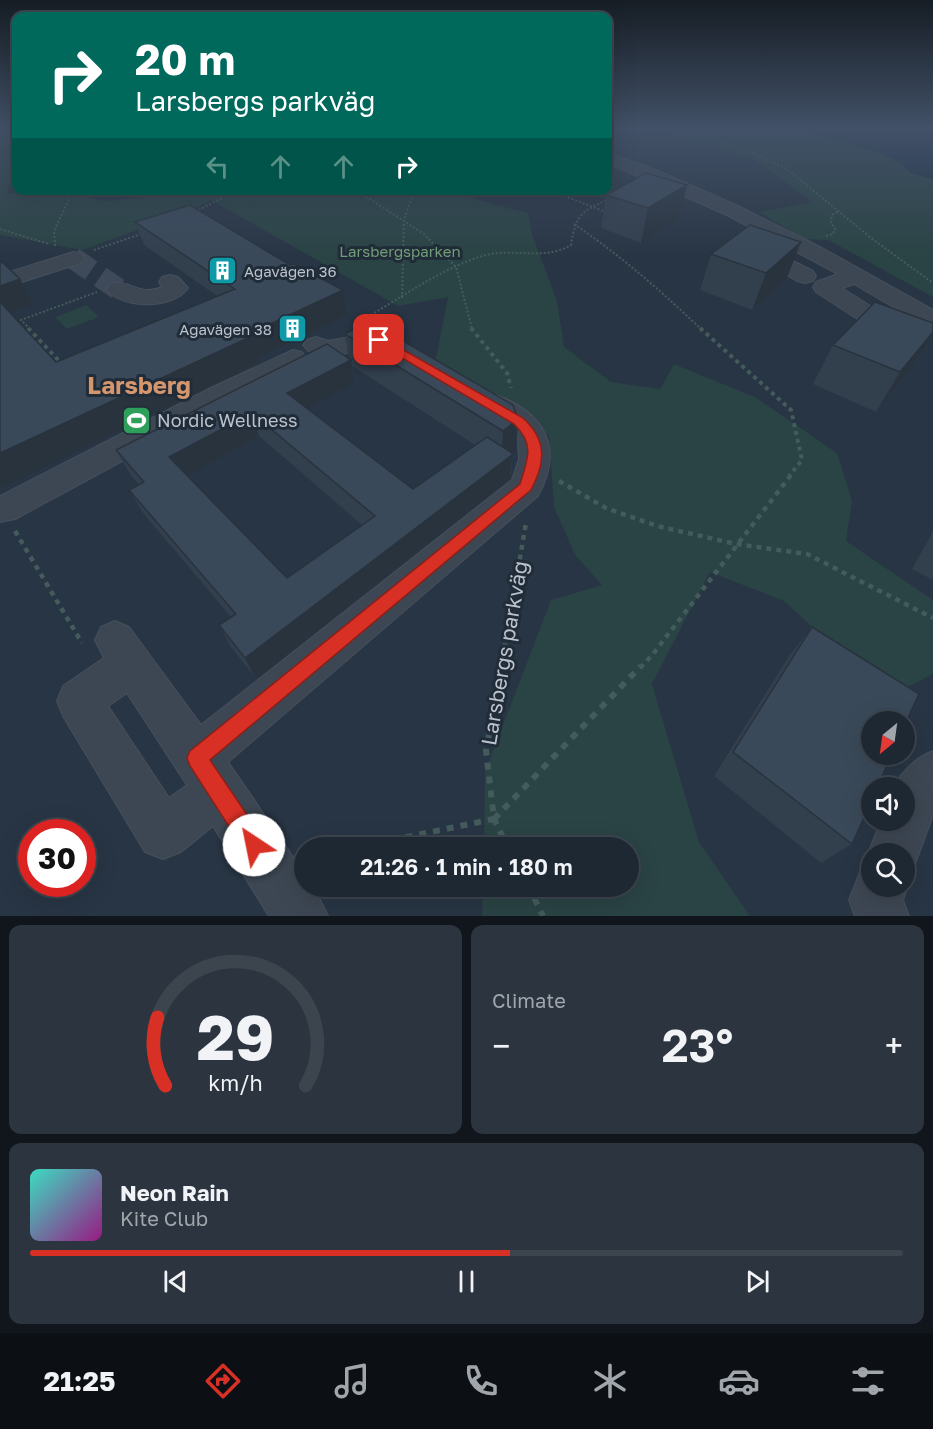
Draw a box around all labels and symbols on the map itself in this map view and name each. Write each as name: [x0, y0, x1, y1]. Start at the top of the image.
park label: Larsbergsparken: [339, 242, 461, 260]
building icon: Agavägen 36: [207, 255, 239, 287]
place label: Agavägen 36: [244, 262, 337, 280]
building icon: Agavägen 38: [277, 313, 309, 345]
pin: [353, 314, 404, 365]
place label: Agavägen 38: [179, 320, 272, 338]
district label: Larsberg: [87, 370, 191, 399]
sports icon: Nordic Wellness: [120, 404, 152, 436]
place label: Nordic Wellness: [157, 409, 298, 431]
street label: Larsbergs parkväg: [475, 559, 533, 747]
north arrow: [861, 711, 915, 765]
position arrow: [222, 813, 286, 877]
speed limit sign: 30: [18, 819, 96, 897]

